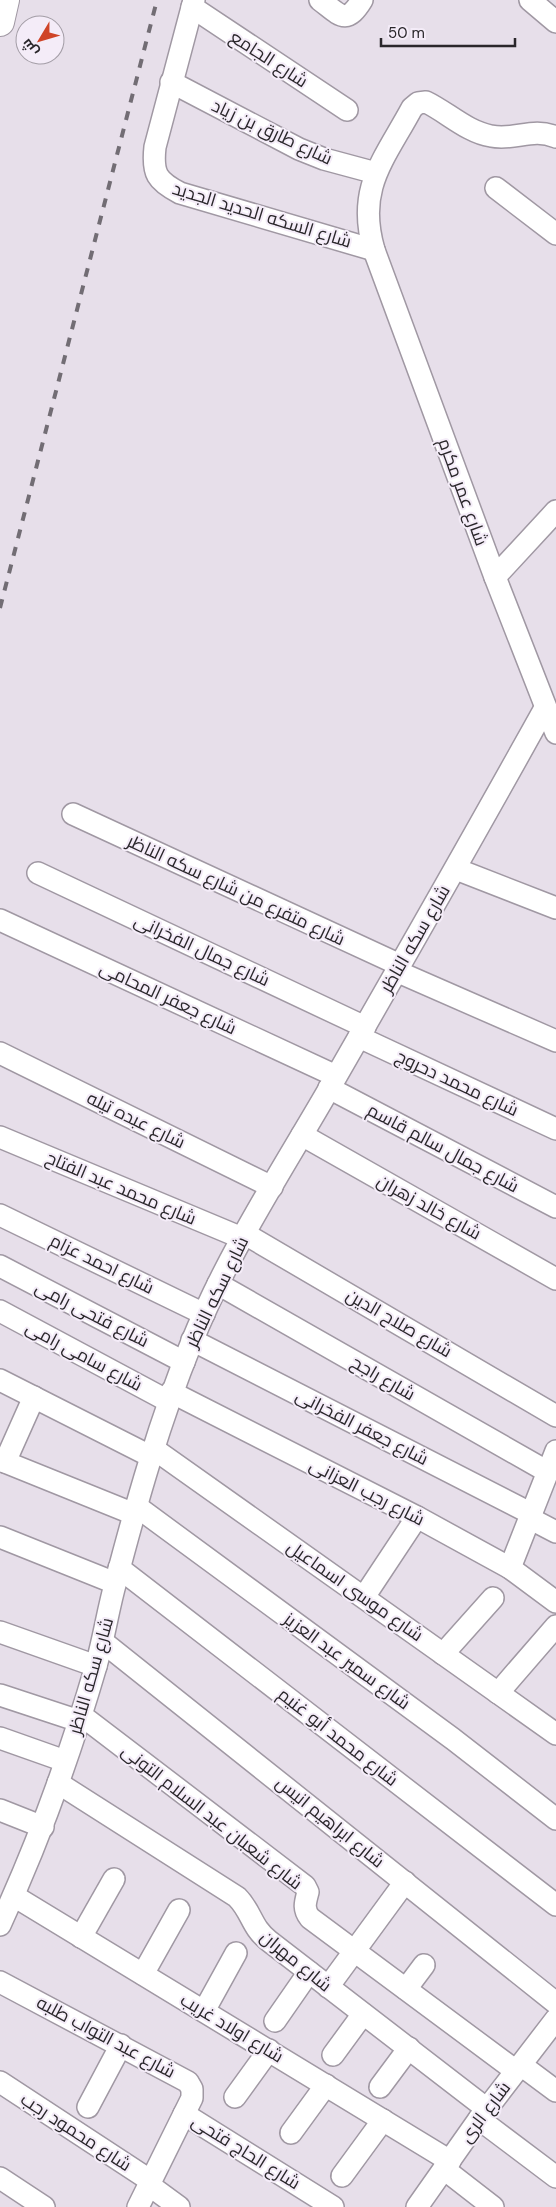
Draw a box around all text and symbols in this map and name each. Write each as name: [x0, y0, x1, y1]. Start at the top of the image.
north arrow: [15, 15, 65, 65]
scale bar: [381, 15, 515, 47]
text: 50 m: [388, 23, 425, 43]
street label: شارع الجامع: [225, 25, 313, 93]
text: ش: [17, 35, 42, 61]
street label: شارع طارق بن زياد: [208, 94, 336, 170]
street label: شارع السكه الحديد الجديد: [169, 176, 355, 254]
street label: شارع عمر مكرم: [432, 435, 494, 549]
street label: شارع متفرع من شارع سكه الناظر: [122, 828, 349, 951]
street label: شارع سكه الناظر: [374, 881, 456, 998]
street label: شارع جمال الفخرانى: [130, 908, 274, 992]
street label: شارع جعفر المحامى: [96, 956, 240, 1040]
street label: شارع محمد دحروج: [392, 1044, 522, 1122]
street label: شارع عبده تيله: [83, 1086, 189, 1154]
street label: شارع جمال سالم قاسم: [363, 1098, 523, 1198]
street label: شارع محمد عبد الفتاح: [42, 1145, 200, 1231]
street label: شارع خالد زهران: [373, 1168, 485, 1246]
street label: شارع احمد عزام: [46, 1228, 158, 1300]
street label: شارع سكه الناظر: [179, 1232, 254, 1352]
street label: شارع فتحى رامى: [31, 1275, 153, 1353]
street label: شارع صلاح الدين: [342, 1283, 456, 1363]
street label: شارع سامى رامى: [21, 1315, 147, 1397]
street label: شارع راجح: [346, 1350, 420, 1406]
street label: شارع جعفر الفخرانى: [292, 1383, 432, 1471]
street label: شارع رجب العزانى: [305, 1453, 429, 1531]
street label: شارع موسى اسماعيل: [282, 1535, 428, 1647]
street label: شارع سمير عبد العزيز: [278, 1606, 415, 1715]
street label: شارع سكه الناظر: [63, 1615, 119, 1738]
street label: شارع محمد أبو غنيم: [273, 1682, 403, 1792]
street label: شارع شعبان عبد السلام التونى: [117, 1739, 307, 1895]
street label: شارع ابراهيم انيس: [271, 1771, 389, 1873]
street label: شارع مهران: [255, 1925, 337, 1997]
street label: شارع اولاد غريب: [176, 1988, 288, 2068]
street label: شارع عبد التواب طلبه: [32, 1990, 180, 2084]
street label: شارع الرى: [454, 2076, 516, 2148]
street label: شارع محمود رجب: [16, 2087, 136, 2177]
street label: شارع الحاج فتحى: [187, 2109, 305, 2195]

